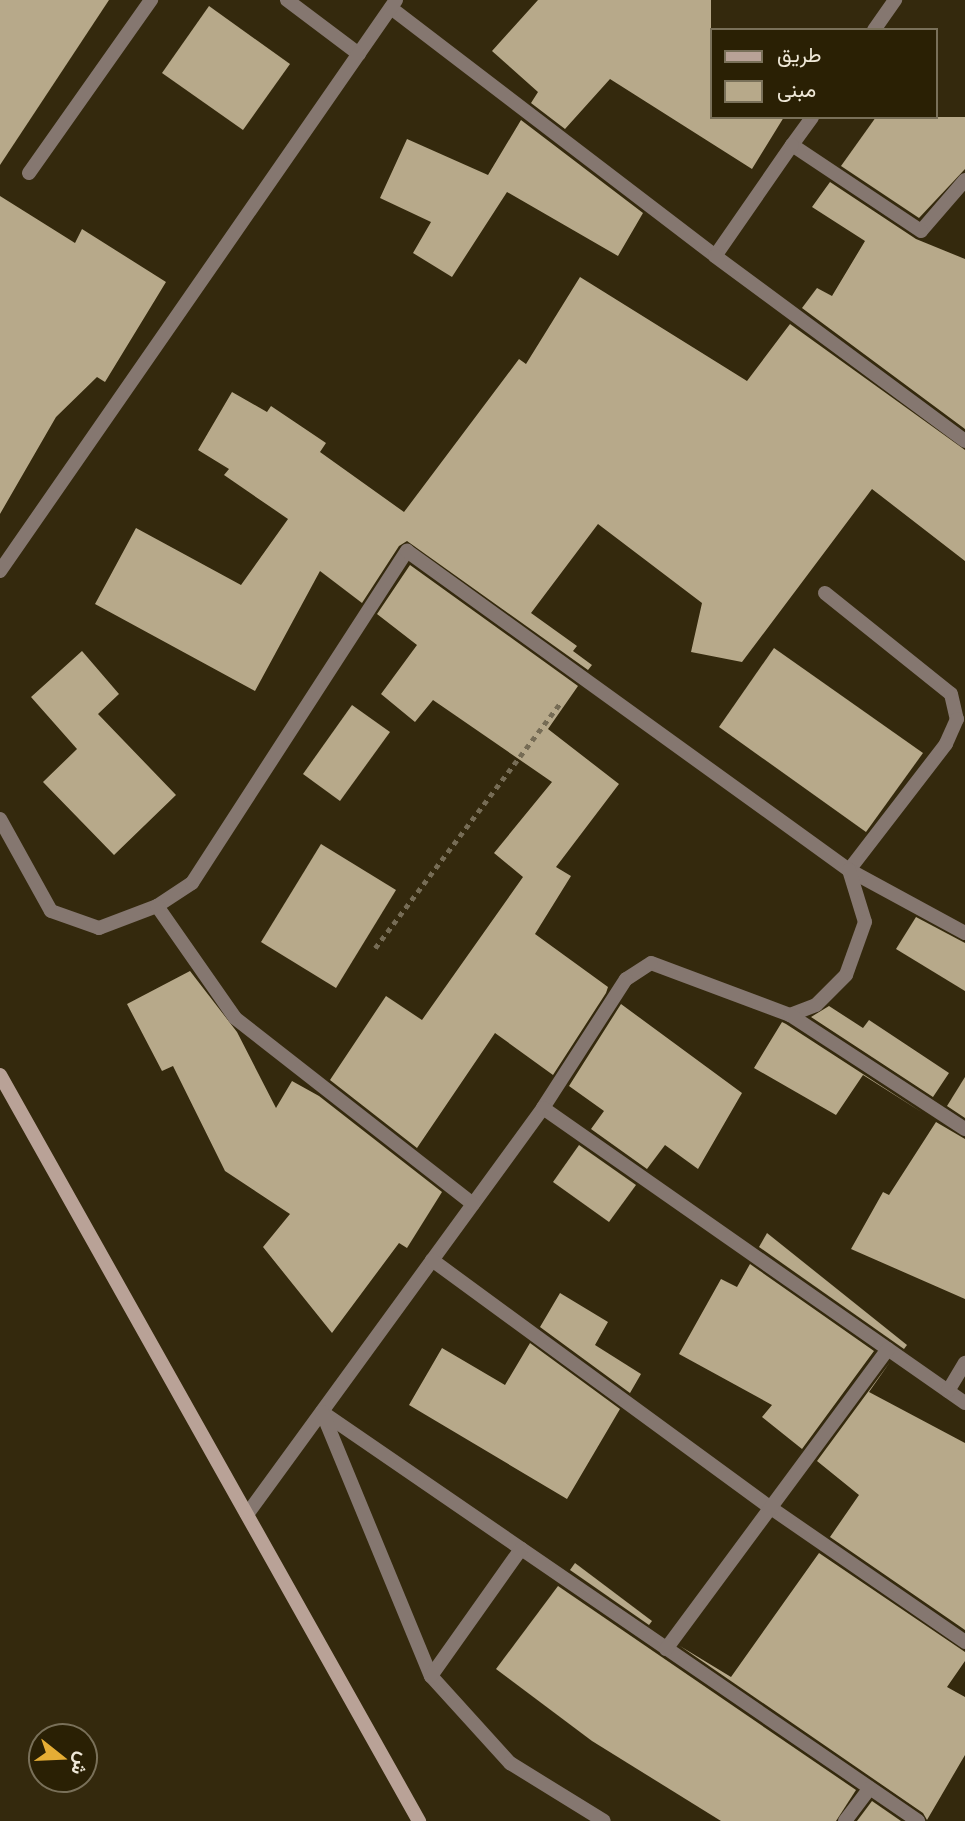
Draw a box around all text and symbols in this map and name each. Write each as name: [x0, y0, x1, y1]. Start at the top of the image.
legend: [710, 28, 937, 119]
text: طريق: [777, 42, 822, 66]
text: مبنى: [777, 77, 816, 101]
north arrow: [28, 1723, 98, 1793]
text: ش: [67, 1750, 95, 1778]

